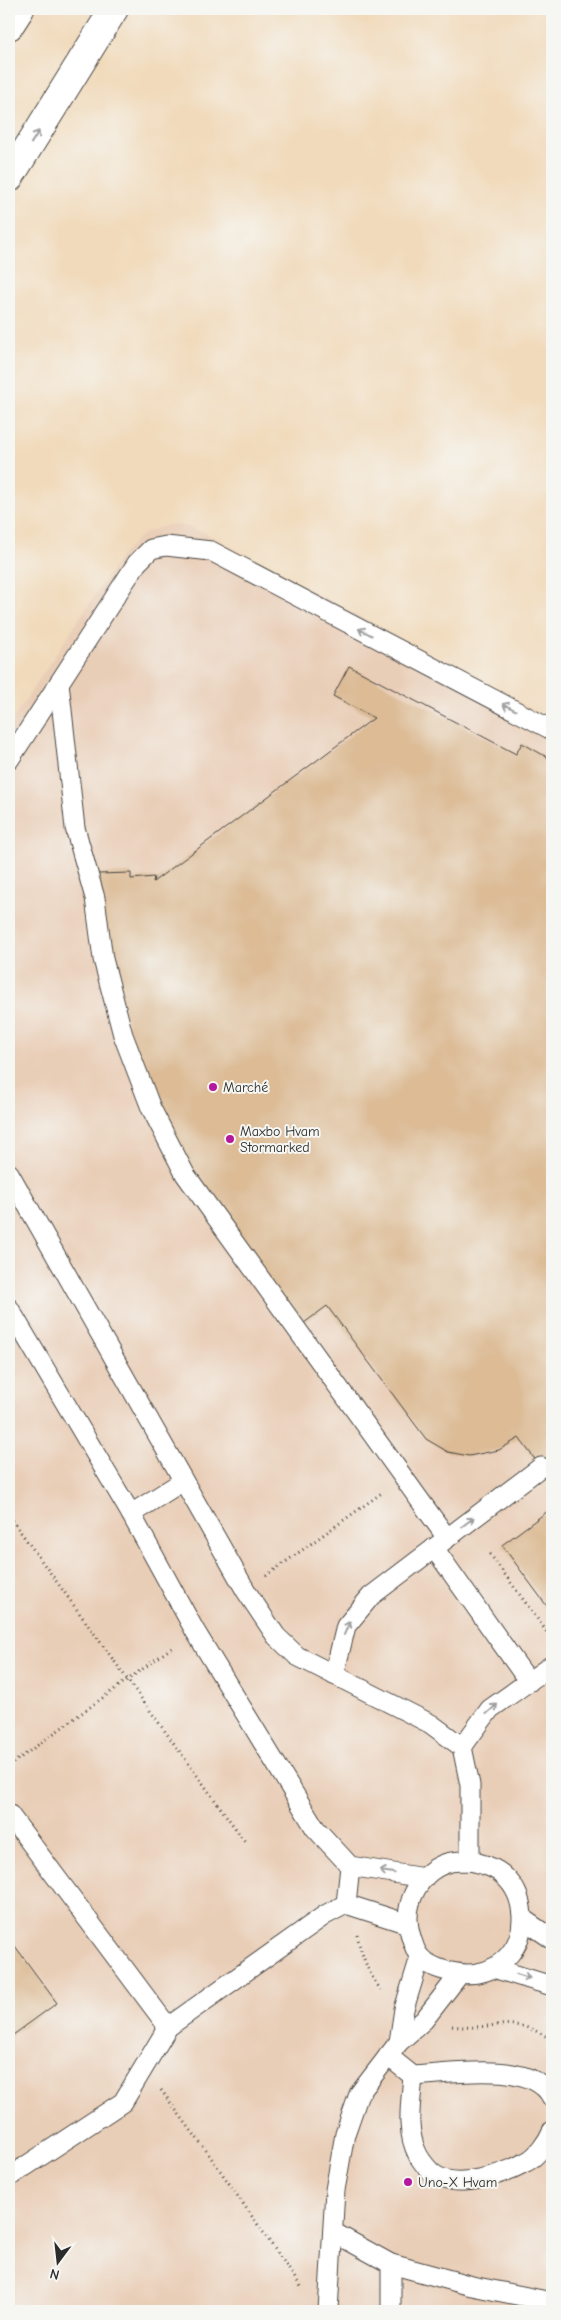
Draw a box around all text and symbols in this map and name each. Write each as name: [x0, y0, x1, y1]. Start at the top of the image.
one-way arrow: [30, 130, 40, 144]
one-way arrow: [358, 627, 373, 636]
one-way arrow: [502, 702, 517, 711]
place label: Marché: [223, 1079, 268, 1096]
marker: Marché: [207, 1081, 219, 1093]
place label: Maxbo Hvam Stormarked: [240, 1123, 320, 1156]
marker: Maxbo Hvam Stormarked: [224, 1133, 236, 1145]
one-way arrow: [461, 1517, 474, 1528]
one-way arrow: [343, 1621, 353, 1636]
one-way arrow: [486, 1703, 499, 1714]
one-way arrow: [380, 1866, 396, 1876]
one-way arrow: [515, 1972, 531, 1982]
place label: Uno-X Hvam: [418, 2174, 497, 2191]
marker: Uno-X Hvam: [402, 2176, 414, 2188]
north arrow: [32, 2238, 82, 2288]
text: N: [48, 2265, 61, 2283]

